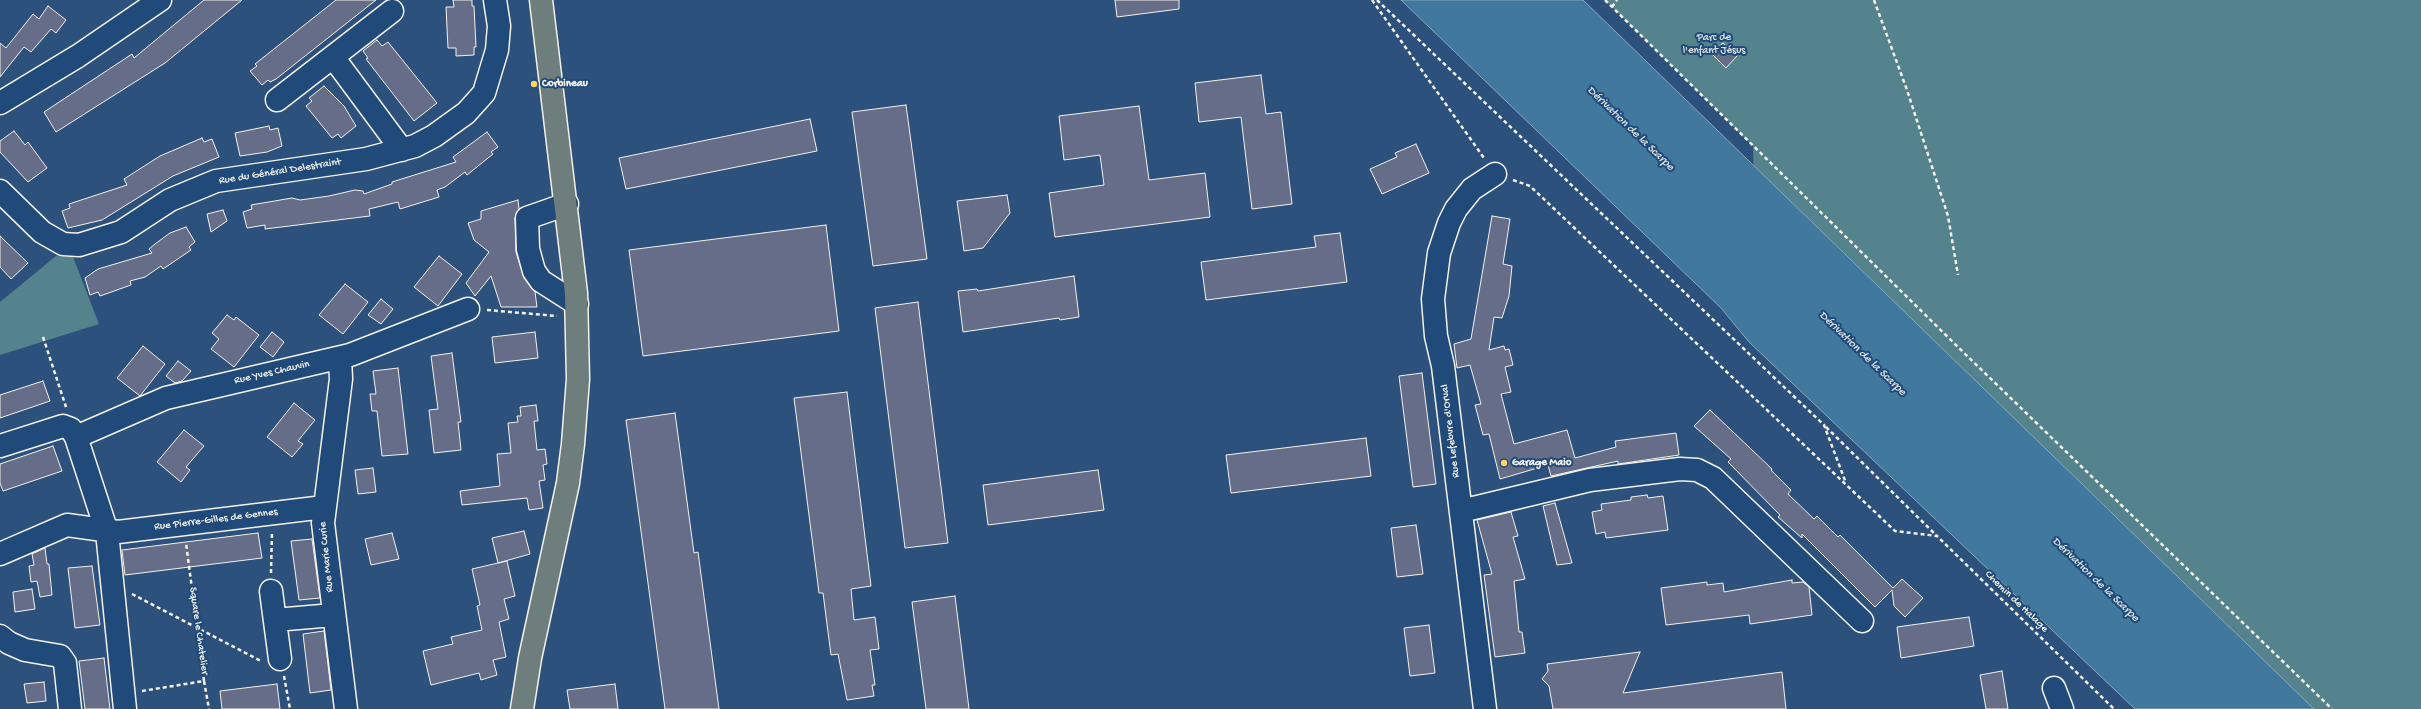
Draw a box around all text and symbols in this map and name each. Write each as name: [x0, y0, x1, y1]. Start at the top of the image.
park label: Parc de l'enfant Jésus: [1683, 31, 1745, 57]
place label: Corbineau: [542, 77, 588, 91]
marker: Corbineau: [529, 79, 539, 89]
water label: Dérivation de la Scarpe: [1583, 84, 1677, 174]
street label: Rue du Général Delestraint: [218, 156, 342, 188]
water label: Dérivation de la Scarpe: [1815, 309, 1909, 399]
street label: Rue Yves Chauvin: [233, 358, 311, 388]
street label: Rue Lefebvre d'Orval: [1439, 384, 1463, 478]
place label: Garage Maio: [1512, 456, 1571, 470]
marker: Garage Maio: [1499, 458, 1509, 468]
street label: Rue Pierre-Gilles de Gennes: [154, 506, 278, 534]
street label: Rue Marie Curie: [317, 521, 337, 593]
water label: Dérivation de la Scarpe: [2048, 535, 2142, 625]
street label: Chemin de Halage: [1982, 568, 2050, 636]
street label: Square le Chatelier: [185, 586, 211, 676]

